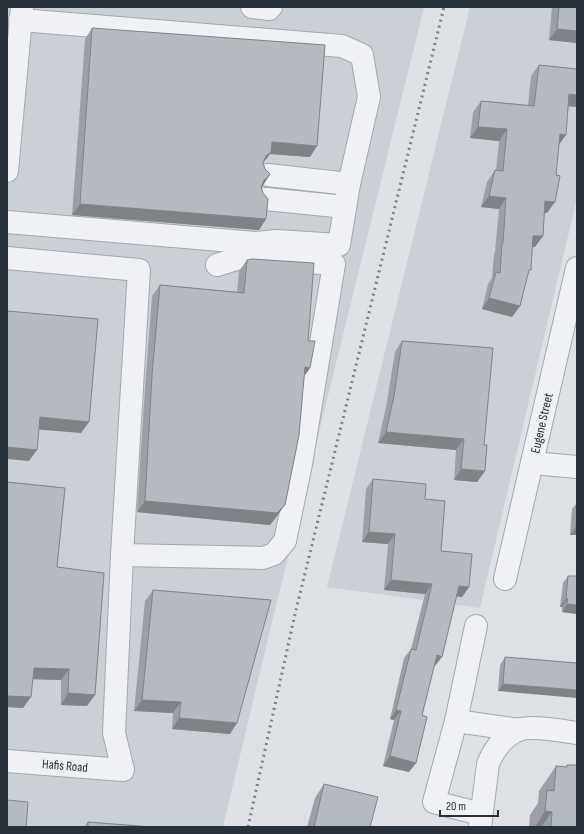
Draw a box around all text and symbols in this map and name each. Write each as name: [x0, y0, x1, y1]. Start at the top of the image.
street label: Eugene Street: [527, 391, 557, 455]
street label: Hafis Road: [41, 756, 88, 776]
scale bar: [440, 792, 498, 818]
text: 20 m: [446, 799, 466, 814]

